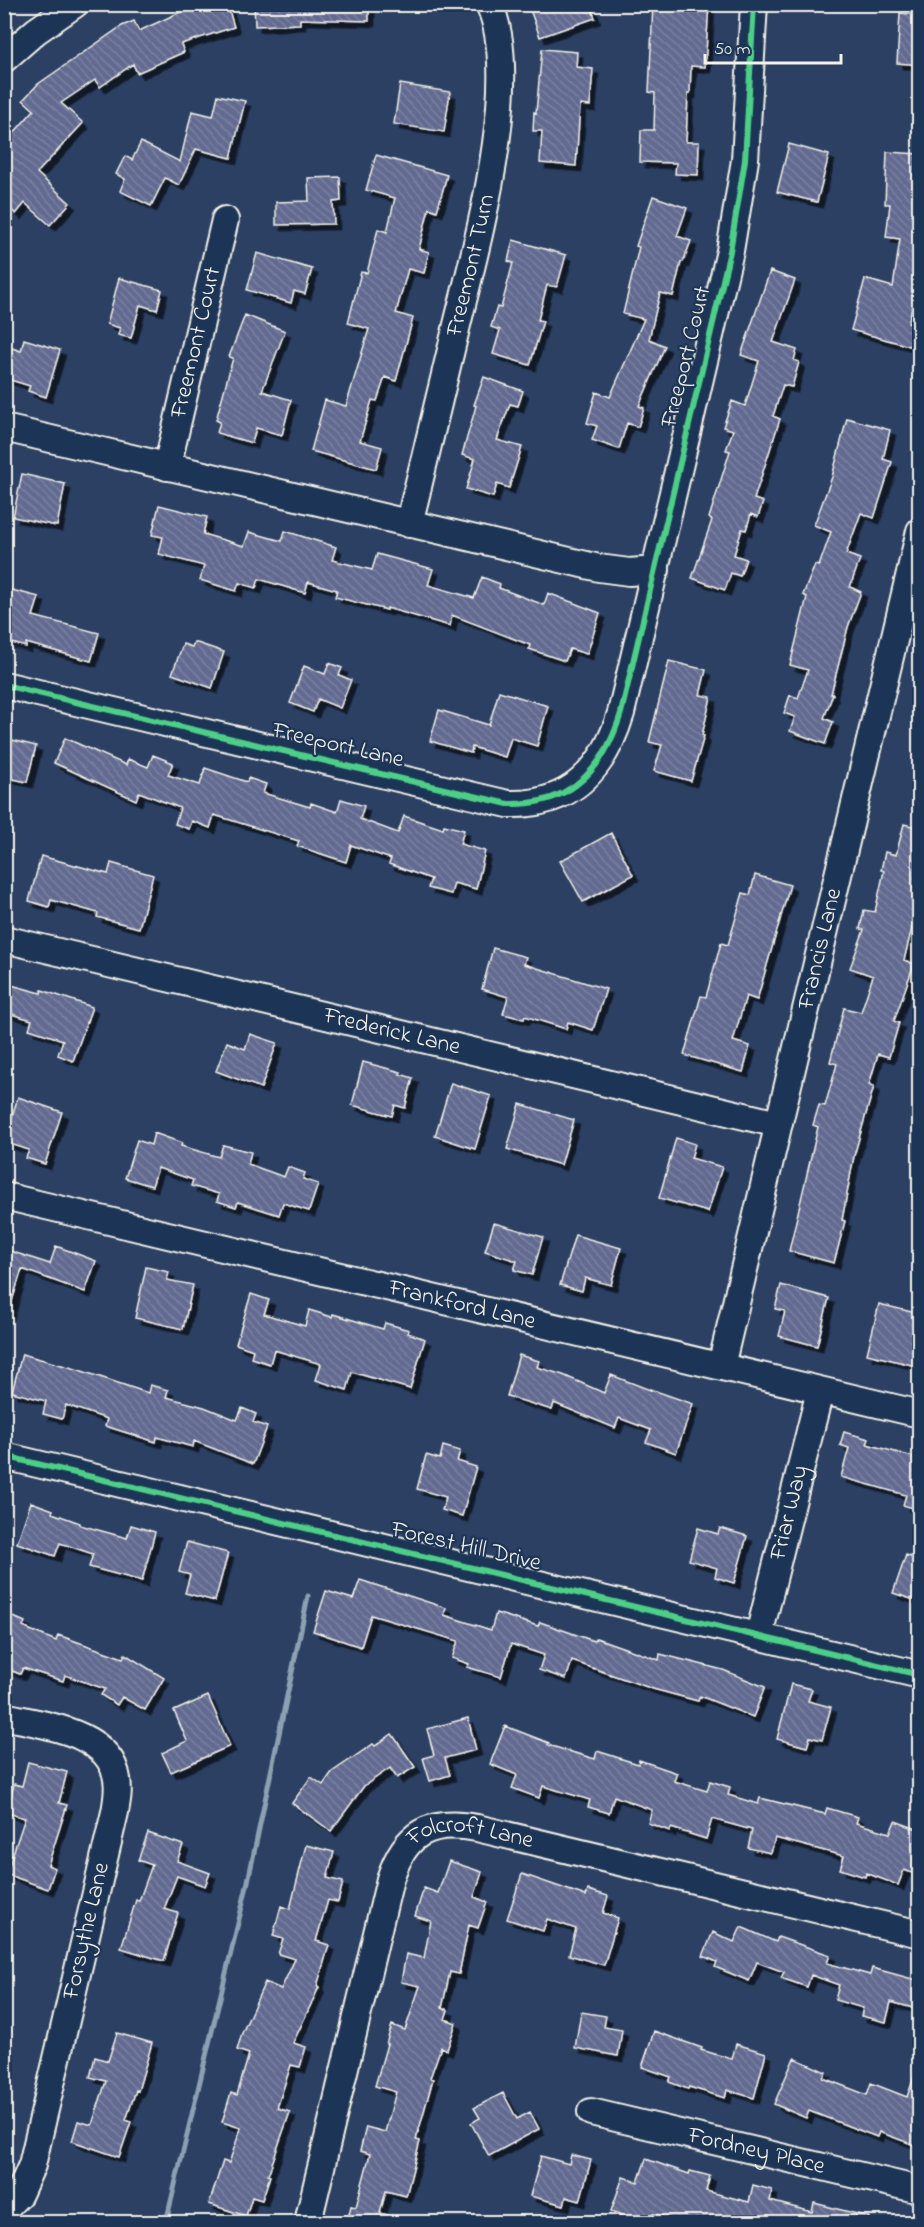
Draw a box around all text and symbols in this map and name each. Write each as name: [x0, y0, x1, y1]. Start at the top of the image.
scale bar: [705, 27, 842, 65]
text: 50 m: [714, 37, 751, 63]
street label: Freemont Turn: [437, 191, 505, 341]
street label: Freemont Court: [161, 263, 231, 423]
street label: Freeport Court: [652, 283, 721, 432]
street label: Freeport Lane: [268, 714, 407, 778]
street label: Francis Lane: [789, 884, 852, 1014]
street label: Frederick Lane: [319, 998, 464, 1065]
street label: Frankford Lane: [384, 1270, 539, 1339]
street label: Friar Way: [761, 1462, 819, 1565]
street label: Forest Hill Drive: [387, 1513, 545, 1581]
street label: Folcroft Lane: [398, 1808, 537, 1858]
street label: Forsythe Lane: [54, 1859, 121, 2004]
street label: Fordney Place: [683, 2118, 829, 2184]

